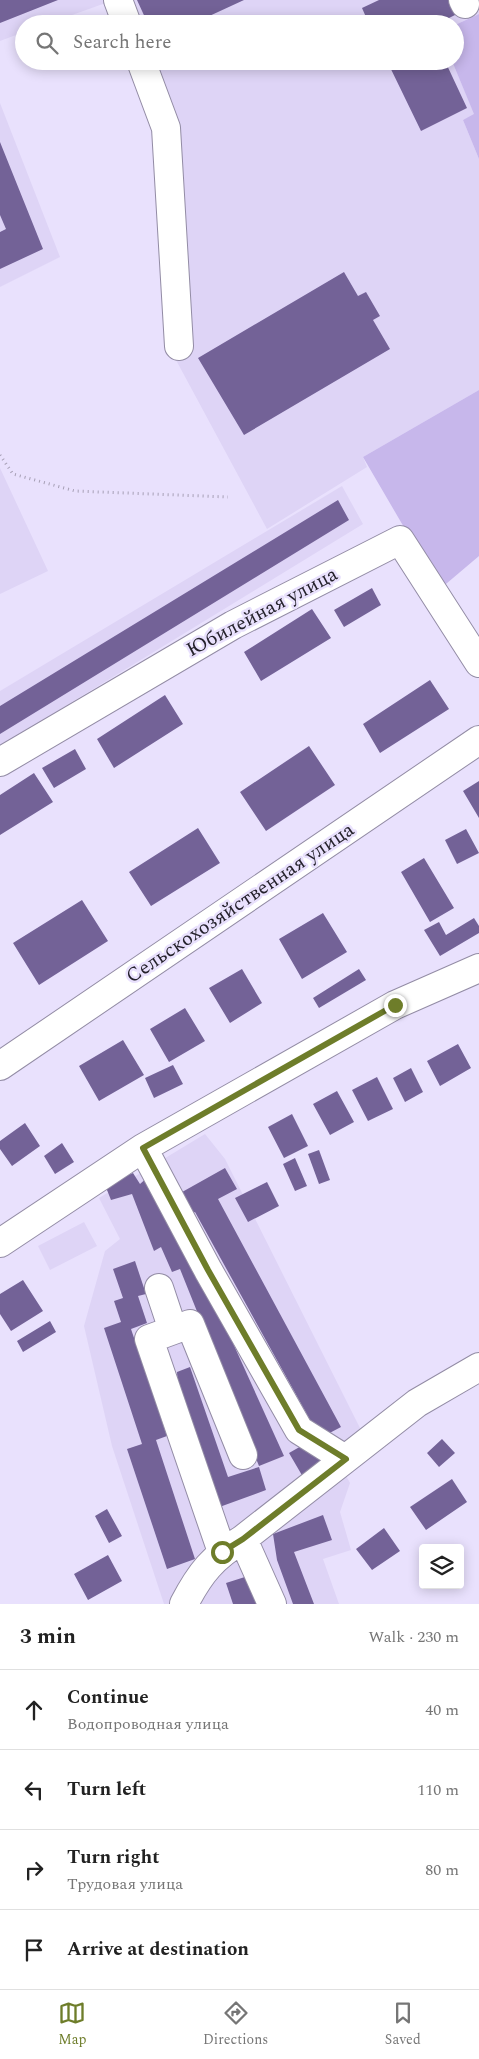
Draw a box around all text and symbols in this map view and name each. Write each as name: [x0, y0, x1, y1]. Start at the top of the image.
search box: [15, 15, 464, 70]
text: Search here: [73, 28, 172, 57]
icon: search: [33, 29, 61, 57]
street label: Юбилейная улица: [181, 559, 343, 665]
street label: Сельскохозяйственная улица: [120, 815, 361, 991]
route end: [384, 994, 407, 1017]
route start: [211, 1541, 234, 1564]
map controls: [419, 1544, 464, 1589]
button: layers: [419, 1544, 464, 1589]
text: 3 min: [20, 1621, 76, 1653]
text: Walk · 230 m: [368, 1625, 459, 1649]
text: Continue: [67, 1683, 149, 1712]
icon: ahead: [20, 1696, 48, 1724]
text: 40 m: [425, 1698, 459, 1722]
text: Водопроводная улица: [67, 1712, 229, 1736]
text: Turn left: [67, 1775, 146, 1804]
icon: left: [20, 1776, 48, 1804]
text: 110 m: [417, 1778, 459, 1802]
text: Turn right: [67, 1843, 160, 1872]
icon: right: [20, 1856, 48, 1884]
text: 80 m: [425, 1858, 459, 1882]
text: Трудовая улица: [67, 1872, 183, 1896]
text: Arrive at destination: [67, 1935, 249, 1964]
icon: arrive: [20, 1936, 48, 1964]
tab: Map: [58, 1999, 86, 2050]
tab: Directions: [203, 1999, 268, 2050]
tab: Saved: [385, 1999, 421, 2050]

